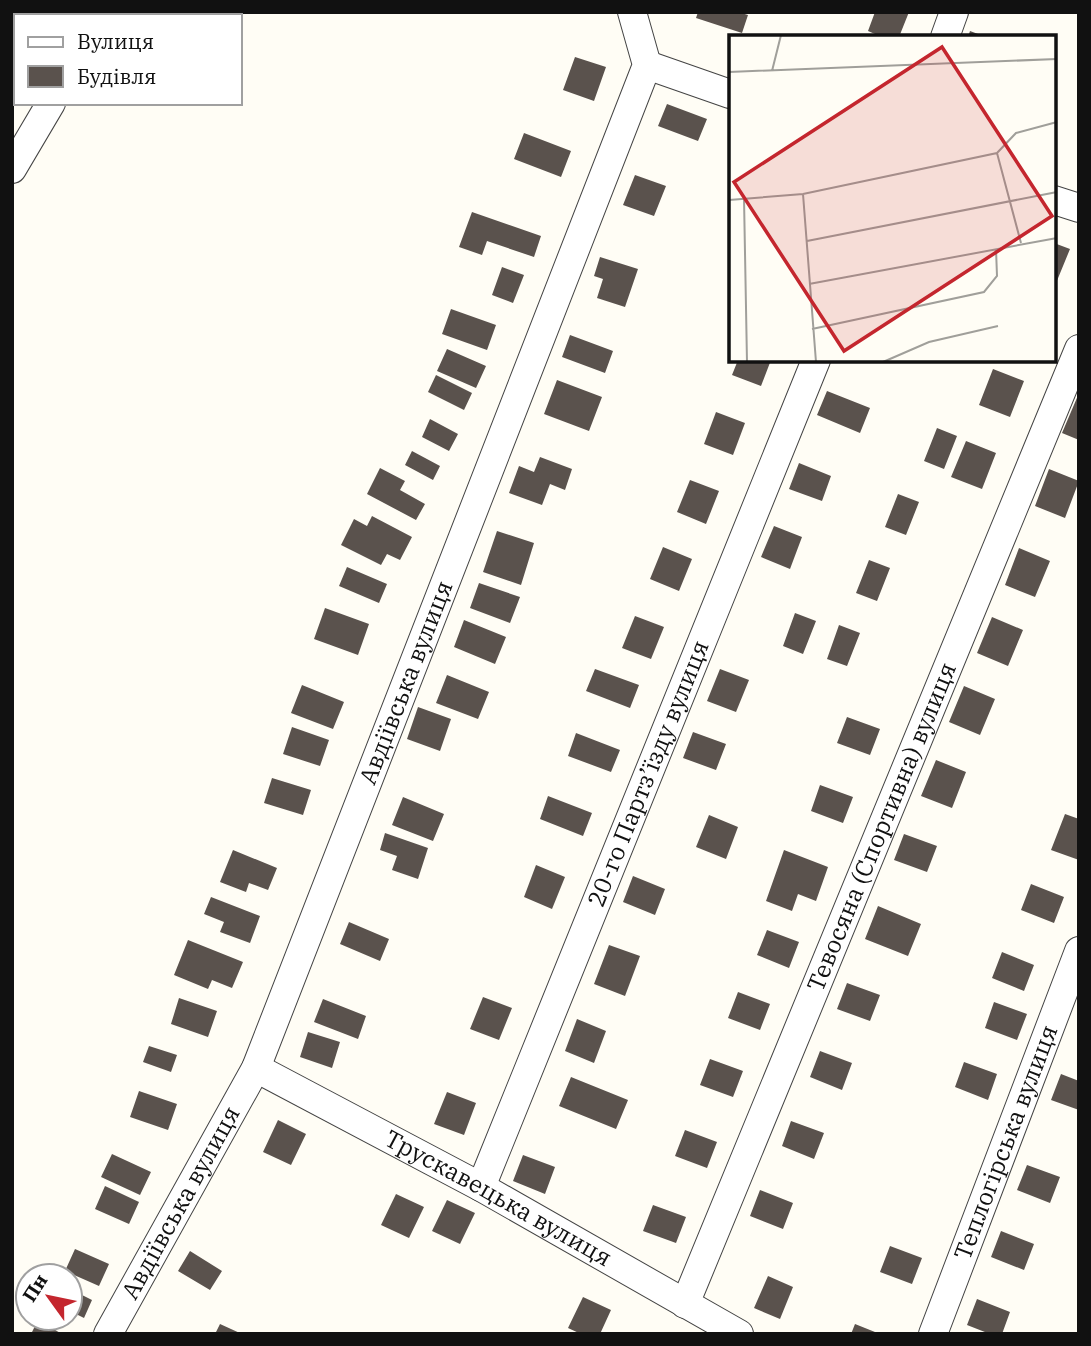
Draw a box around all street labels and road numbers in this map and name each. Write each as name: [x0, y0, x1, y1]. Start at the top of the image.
street label: Авдіївська вулиця: [351, 576, 459, 789]
street label: 20-го Партз’їзду вулиця: [579, 635, 716, 911]
street label: Тевосяна (Спортивна) вулиця: [799, 657, 963, 996]
street label: Теплогірська вулиця: [946, 1020, 1064, 1264]
street label: Авдіївська вулиця: [113, 1100, 247, 1305]
street label: Трускавецька вулиця: [379, 1122, 618, 1273]

